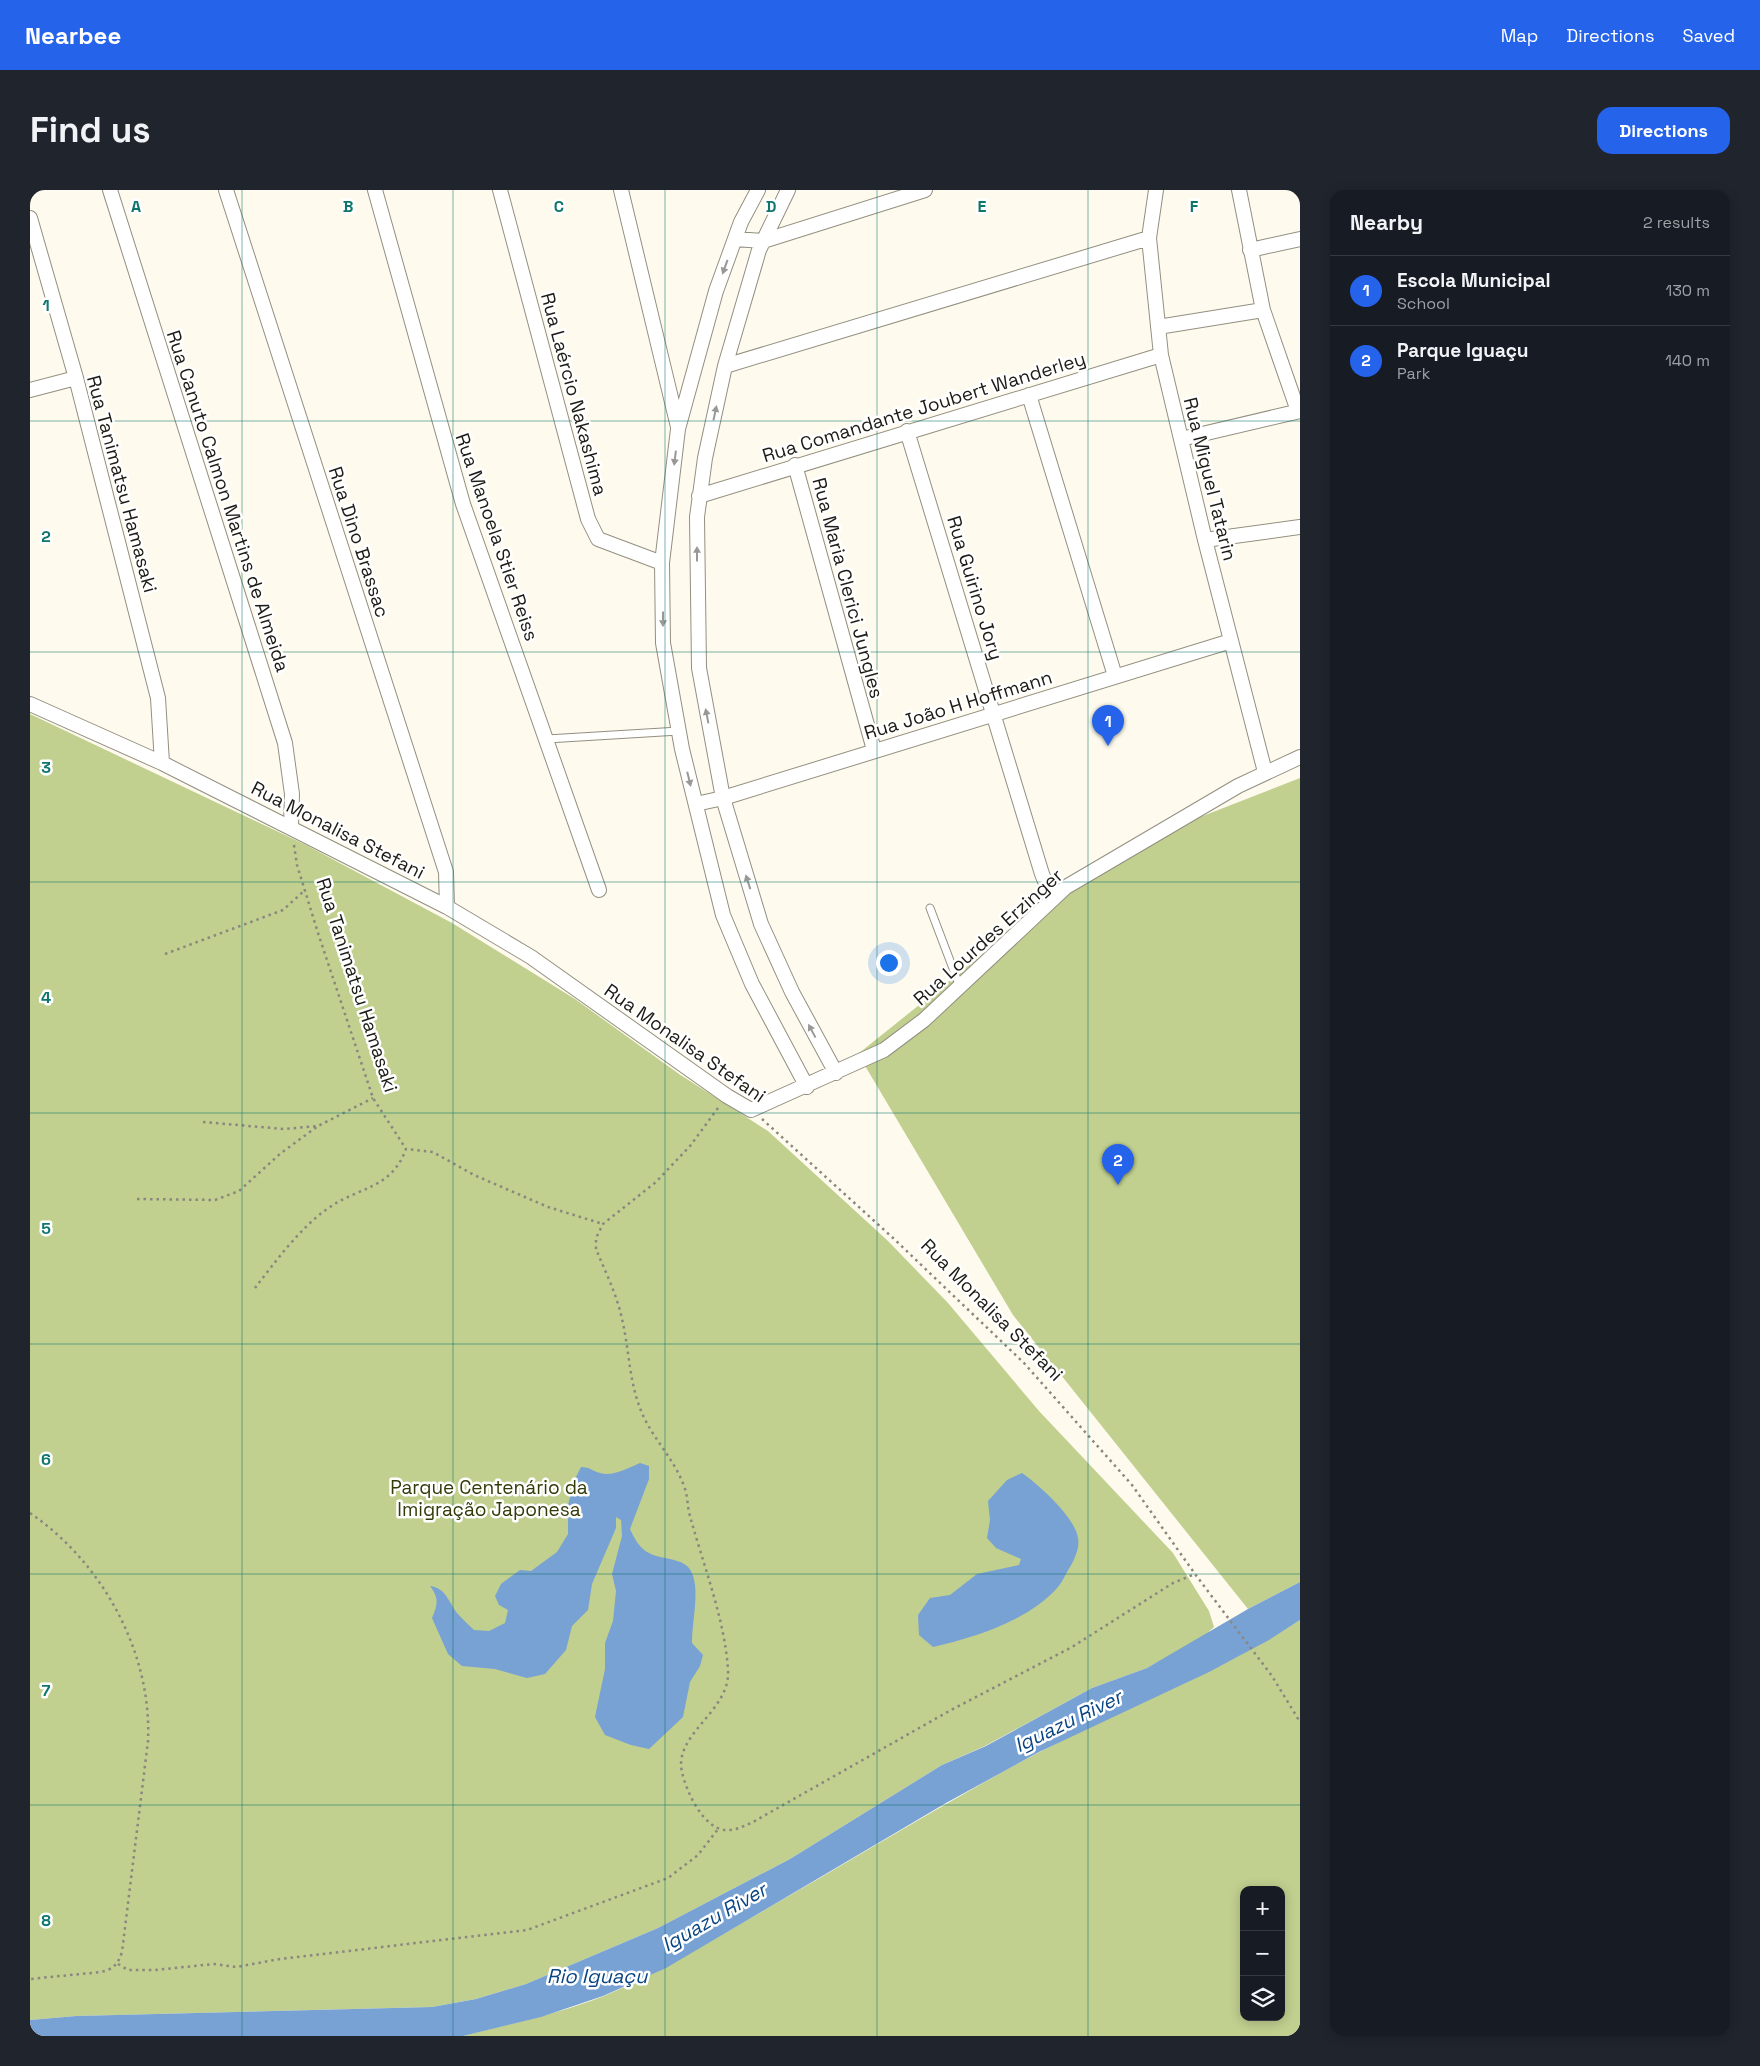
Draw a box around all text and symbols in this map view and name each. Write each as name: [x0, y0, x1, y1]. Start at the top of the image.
text: Nearbee: [25, 20, 121, 51]
text: Map: [1501, 24, 1538, 47]
text: Directions: [1566, 24, 1655, 47]
text: Saved: [1683, 24, 1735, 47]
button: Directions: [1597, 107, 1730, 154]
text: Find us: [30, 108, 151, 152]
text: A: [131, 196, 141, 217]
text: B: [343, 196, 353, 217]
text: C: [554, 196, 564, 217]
text: D: [766, 196, 776, 217]
text: E: [978, 196, 987, 217]
text: F: [1190, 196, 1199, 217]
text: Nearby: [1350, 209, 1423, 236]
text: 2 results: [1643, 212, 1710, 233]
one-way arrow: [721, 260, 729, 275]
text: Escola Municipal: [1397, 268, 1551, 293]
text: 1: [1362, 280, 1370, 301]
text: 130 m: [1666, 280, 1710, 301]
street label: Rua Laércio Nakashima: [535, 290, 613, 498]
text: School: [1397, 293, 1450, 314]
text: 1: [42, 295, 50, 316]
street label: Rua Canuto Calmon Martins de Almeida: [161, 327, 295, 675]
text: Parque Iguaçu: [1397, 338, 1529, 363]
street label: Rua Comandante Joubert Wanderley: [759, 346, 1089, 468]
text: 2: [1361, 350, 1371, 371]
text: 140 m: [1665, 350, 1710, 371]
text: Park: [1397, 363, 1430, 384]
street label: Rua Tanimatsu Hamasaki: [81, 373, 163, 595]
street label: Rua Miguel Tatarin: [1178, 395, 1242, 563]
one-way arrow: [711, 406, 719, 421]
street label: Rua Manoela Stier Reiss: [450, 430, 544, 644]
one-way arrow: [671, 450, 679, 466]
street label: Rua Dino Brassac: [323, 463, 395, 621]
street label: Rua Maria Clerici Jungles: [806, 475, 890, 701]
street label: Rua Guirino Jory: [941, 513, 1009, 663]
text: 2: [41, 526, 51, 547]
one-way arrow: [693, 546, 701, 562]
one-way arrow: [659, 612, 667, 628]
street label: Rua João H Hoffmann: [861, 664, 1055, 746]
pin: 1: [1092, 705, 1124, 746]
one-way arrow: [703, 708, 711, 724]
text: 3: [41, 757, 51, 778]
one-way arrow: [686, 772, 694, 787]
street label: Rua Monalisa Stefani: [247, 775, 429, 885]
street label: Rua Lourdes Erzinger: [908, 863, 1068, 1011]
one-way arrow: [743, 874, 751, 889]
street label: Rua Tanimatsu Hamasaki: [311, 875, 403, 1095]
your location: [876, 950, 902, 976]
street label: Rua Monalisa Stefani: [599, 978, 771, 1108]
text: 4: [41, 987, 51, 1008]
one-way arrow: [808, 1024, 816, 1038]
pin: 2: [1102, 1144, 1134, 1185]
text: 5: [41, 1218, 51, 1239]
street label: Rua Monalisa Stefani: [915, 1233, 1069, 1387]
text: 6: [41, 1449, 51, 1470]
park label: Parque Centenário da Imigração Japonesa: [390, 1475, 588, 1522]
text: 7: [42, 1680, 51, 1701]
water label: Iguazu River: [1010, 1683, 1128, 1758]
water label: Iguazu River: [657, 1875, 773, 1957]
map controls: [1240, 1886, 1285, 2021]
button: +: [1240, 1886, 1285, 1931]
text: 8: [41, 1910, 51, 1931]
button: −: [1240, 1931, 1285, 1976]
water label: Rio Iguaçu: [547, 1963, 649, 1989]
button: layers: [1240, 1976, 1285, 2021]

